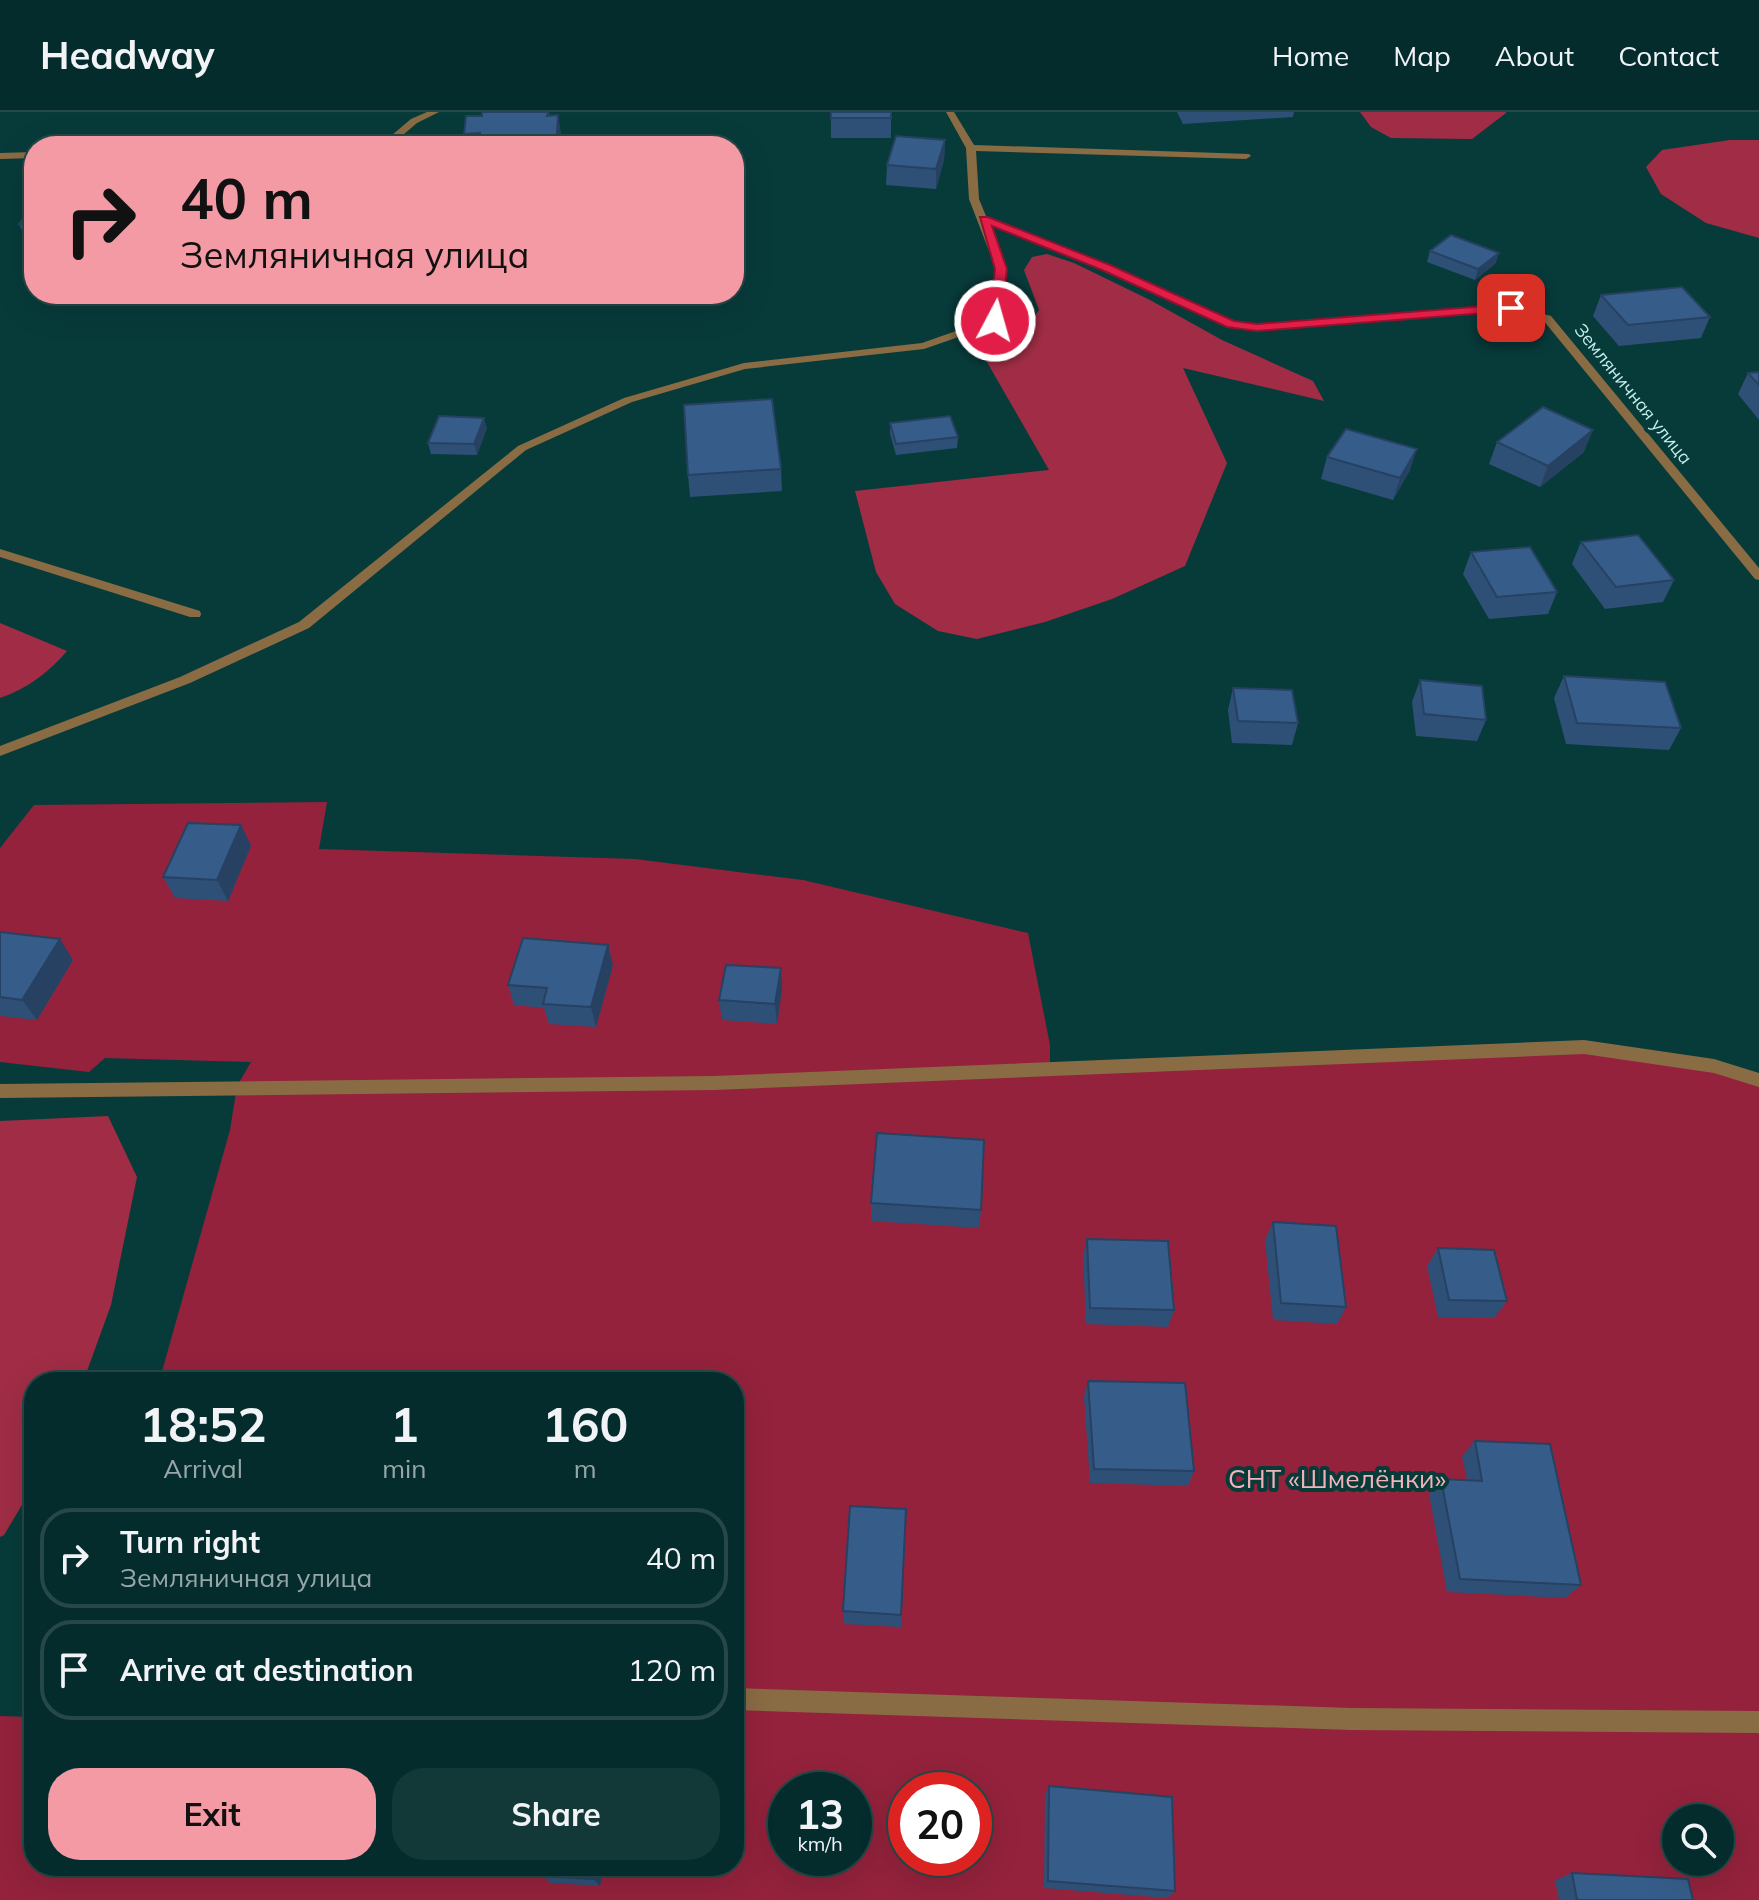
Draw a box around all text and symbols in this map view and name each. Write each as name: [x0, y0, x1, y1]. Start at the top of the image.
text: Headway: [40, 31, 215, 79]
text: Home: [1272, 38, 1349, 73]
text: Map: [1393, 38, 1451, 73]
text: About: [1495, 38, 1574, 73]
text: Contact: [1618, 38, 1719, 73]
text: 40 m: [180, 163, 313, 233]
icon: right: [48, 168, 152, 272]
text: Земляничная улица: [180, 232, 529, 277]
pin: [1477, 274, 1545, 342]
position arrow: [953, 279, 1037, 363]
icon: arrive: [1489, 286, 1533, 330]
street label: Земляничная улица: [1569, 319, 1697, 469]
text: 18:52: [140, 1394, 267, 1454]
text: 1: [390, 1394, 419, 1454]
text: 160: [542, 1394, 628, 1454]
text: Arrival: [163, 1452, 243, 1485]
text: min: [382, 1452, 426, 1485]
text: m: [574, 1452, 597, 1485]
park label: СНТ «Шмелёнки»: [1228, 1462, 1446, 1495]
text: Turn right: [120, 1523, 260, 1561]
icon: right: [52, 1536, 96, 1580]
text: 40 m: [646, 1539, 716, 1577]
text: Земляничная улица: [120, 1561, 372, 1594]
icon: arrive: [52, 1648, 96, 1692]
text: Arrive at destination: [120, 1651, 414, 1689]
text: 120 m: [628, 1651, 716, 1689]
button: Exit: [48, 1768, 376, 1860]
button: Share: [392, 1768, 720, 1860]
speed limit sign: 20: [888, 1772, 992, 1876]
text: 13: [796, 1789, 844, 1839]
map controls: [1662, 1804, 1734, 1876]
button: search: [1662, 1804, 1734, 1876]
text: km/h: [797, 1831, 843, 1856]

